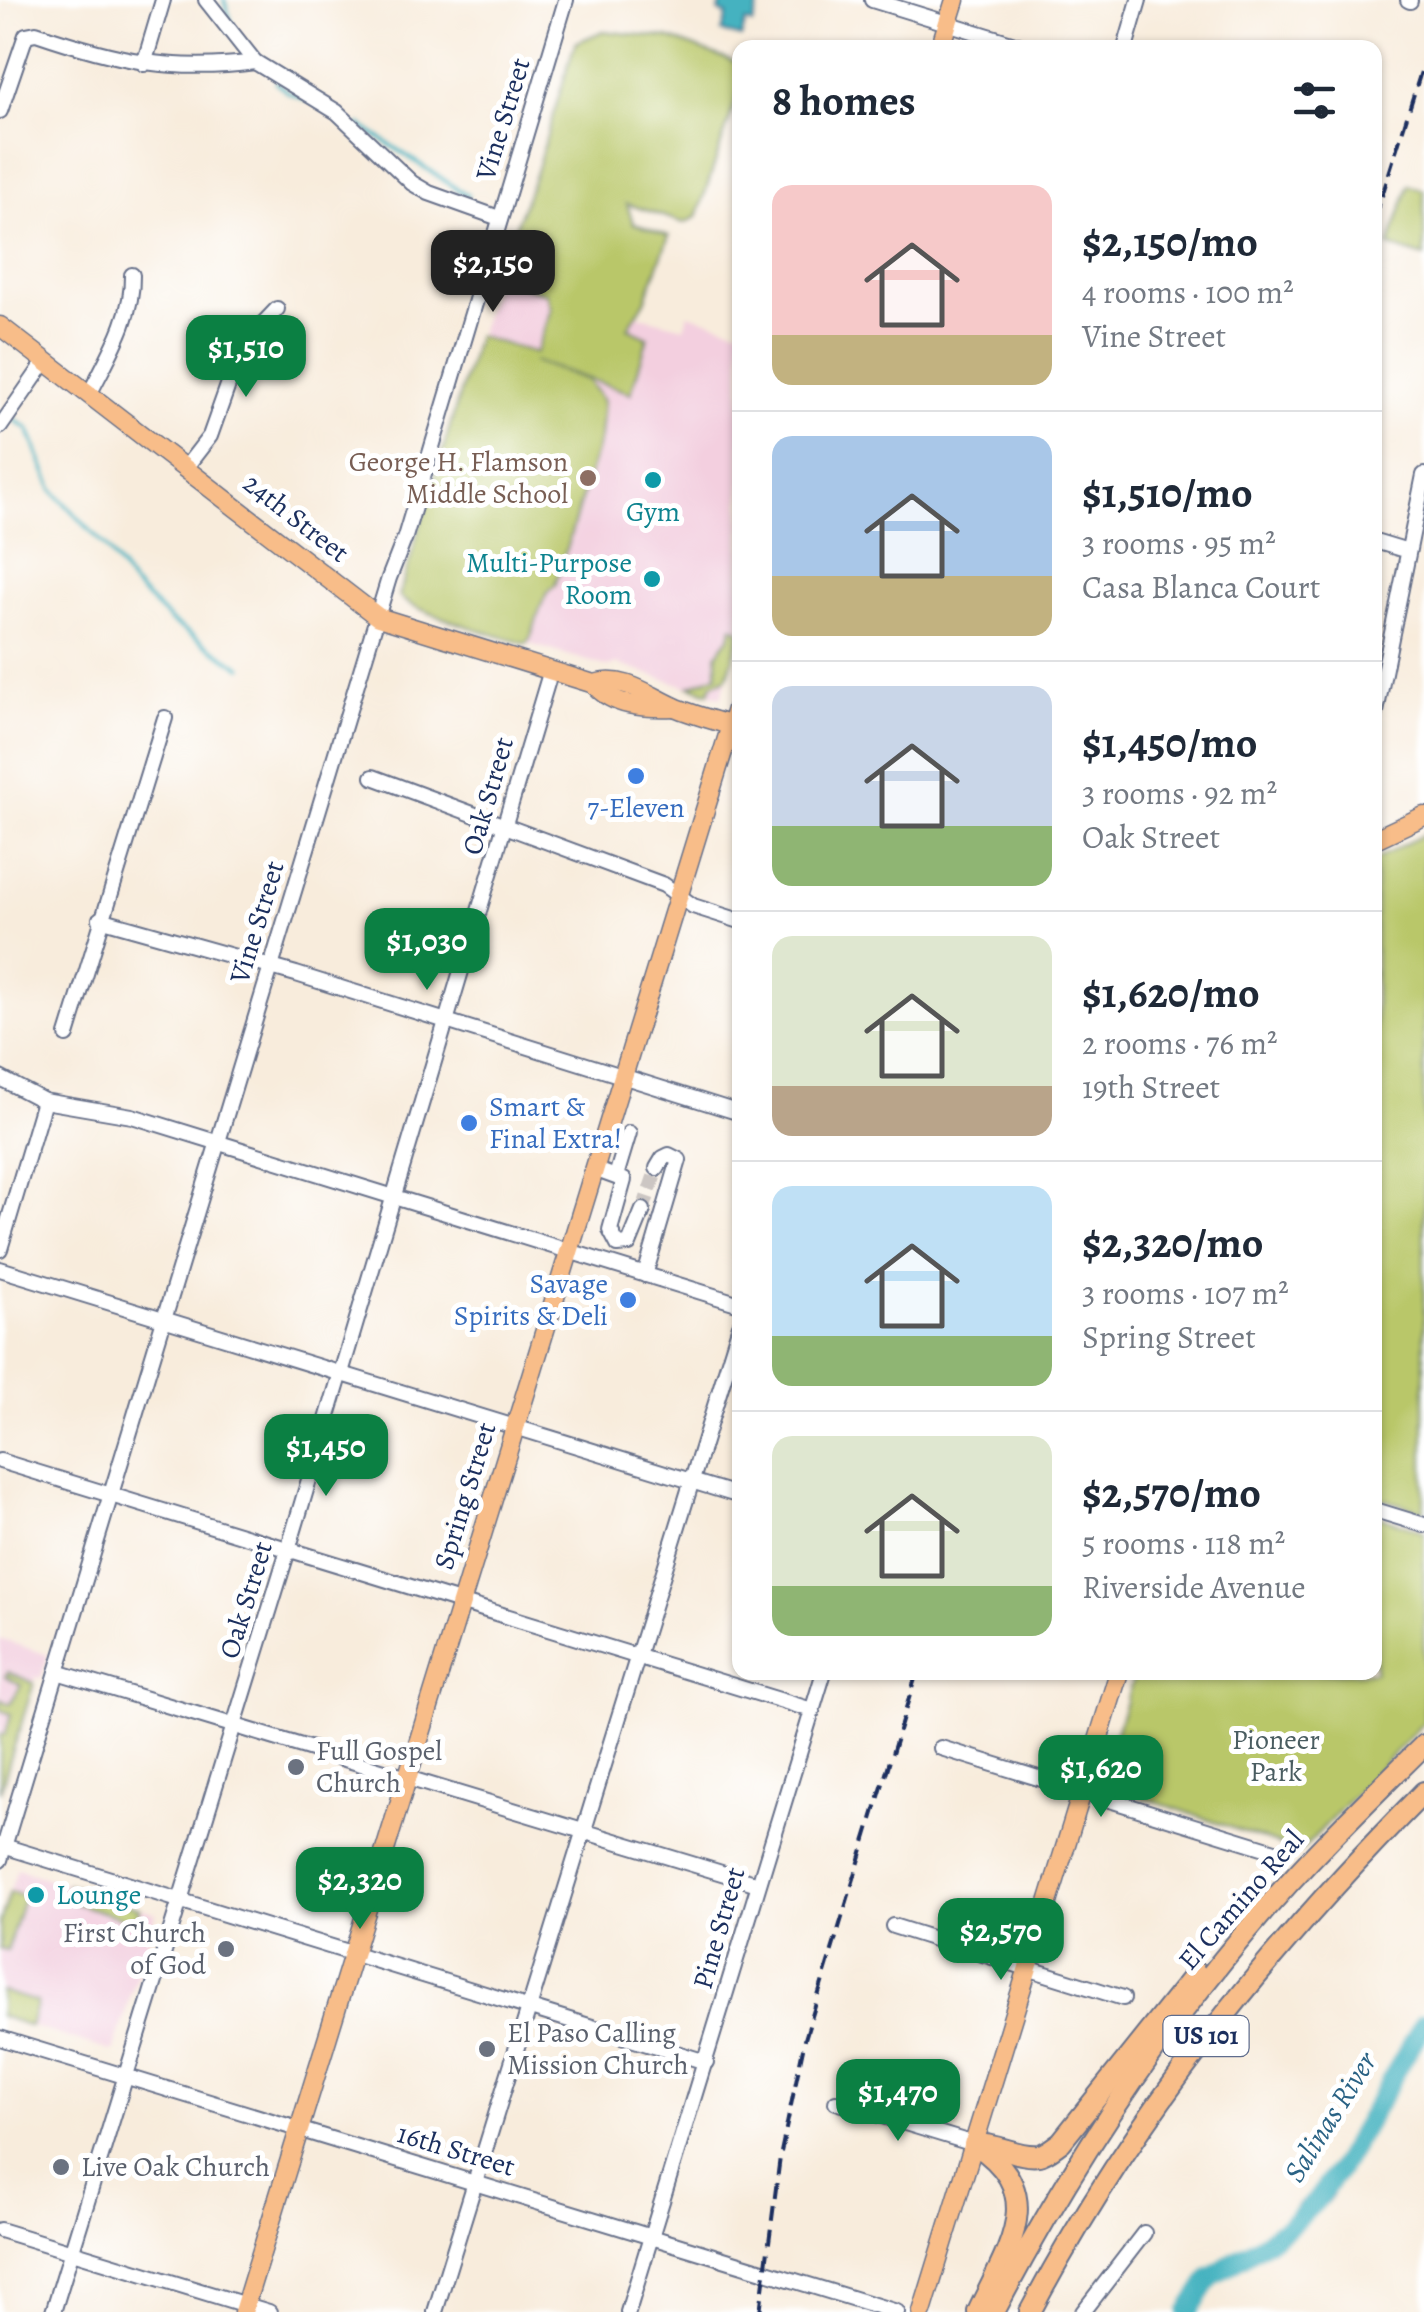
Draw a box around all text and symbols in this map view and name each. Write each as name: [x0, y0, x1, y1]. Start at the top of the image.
street label: Vine Street: [466, 53, 540, 186]
text: 8 homes: [772, 72, 916, 129]
icon: filters: [1287, 73, 1342, 128]
text: $2,150/mo: [1082, 213, 1258, 270]
icon: home: [852, 225, 972, 345]
pin: $2,150: [412, 230, 574, 315]
text: $2,150: [453, 240, 533, 284]
text: 4 rooms · 100 m²: [1082, 270, 1294, 314]
text: Vine Street: [1082, 314, 1226, 358]
pin: $1,510: [165, 315, 327, 400]
text: $1,510: [208, 325, 284, 369]
place label: George H. Flamson Middle School: [349, 443, 568, 513]
text: $1,510/mo: [1082, 464, 1253, 521]
street label: 24th Street: [235, 465, 357, 571]
marker: George H. Flamson Middle School: [577, 467, 599, 489]
marker: Gym: [642, 469, 664, 491]
icon: home: [852, 476, 972, 596]
place label: Gym: [626, 493, 680, 531]
text: 3 rooms · 95 m²: [1082, 521, 1276, 565]
place label: Multi-Purpose Room: [466, 544, 632, 614]
text: Casa Blanca Court: [1082, 565, 1320, 609]
marker: Multi-Purpose Room: [641, 568, 663, 590]
text: $1,450/mo: [1082, 714, 1257, 771]
icon: home: [852, 726, 972, 846]
street label: Oak Street: [453, 733, 523, 859]
marker: 7-Eleven: [625, 765, 647, 787]
text: 3 rooms · 92 m²: [1082, 771, 1277, 815]
place label: 7-Eleven: [587, 789, 685, 827]
text: Oak Street: [1082, 815, 1220, 859]
street label: Vine Street: [220, 856, 294, 989]
pin: $1,030: [346, 908, 508, 993]
text: $1,030: [387, 918, 467, 962]
text: $1,620/mo: [1082, 964, 1260, 1021]
icon: home: [852, 976, 972, 1096]
text: 2 rooms · 76 m²: [1082, 1021, 1278, 1065]
text: 19th Street: [1082, 1065, 1220, 1109]
place label: Smart & Final Extra!: [489, 1088, 622, 1158]
marker: Smart & Final Extra!: [458, 1112, 480, 1134]
text: $2,320/mo: [1082, 1214, 1263, 1271]
icon: home: [852, 1226, 972, 1346]
place label: Savage Spirits & Deli: [454, 1265, 608, 1335]
text: 3 rooms · 107 m²: [1082, 1271, 1289, 1315]
marker: Savage Spirits & Deli: [617, 1289, 639, 1311]
text: Spring Street: [1082, 1315, 1256, 1359]
pin: $1,450: [245, 1414, 407, 1499]
street label: Spring Street: [425, 1418, 505, 1574]
text: $1,450: [286, 1424, 366, 1468]
text: $2,570/mo: [1082, 1464, 1261, 1521]
icon: home: [852, 1476, 972, 1596]
text: 5 rooms · 118 m²: [1082, 1521, 1285, 1565]
street label: Oak Street: [210, 1537, 282, 1663]
text: Riverside Avenue: [1082, 1565, 1306, 1609]
park label: Pioneer Park: [1232, 1721, 1320, 1791]
place label: Full Gospel Church: [316, 1732, 442, 1802]
pin: $1,620: [1020, 1735, 1182, 1820]
text: $1,620: [1060, 1745, 1142, 1789]
marker: Full Gospel Church: [285, 1756, 307, 1778]
street label: El Camino Real: [1170, 1822, 1313, 1978]
pin: $2,320: [279, 1847, 441, 1932]
text: $2,320: [318, 1857, 402, 1901]
street label: Pine Street: [683, 1863, 755, 1993]
place label: Lounge: [56, 1876, 141, 1914]
marker: Lounge: [25, 1884, 47, 1906]
pin: $2,570: [920, 1898, 1082, 1983]
text: $2,570: [960, 1908, 1042, 1952]
place label: First Church of God: [63, 1914, 207, 1984]
marker: First Church of God: [215, 1938, 237, 1960]
place label: El Paso Calling Mission Church: [507, 2014, 689, 2084]
road number: US 101: [1164, 2016, 1248, 2056]
marker: El Paso Calling Mission Church: [476, 2038, 498, 2060]
water label: Salinas River: [1274, 2043, 1387, 2190]
pin: $1,470: [817, 2059, 979, 2144]
text: $1,470: [858, 2069, 938, 2113]
street label: 16th Street: [393, 2114, 519, 2186]
place label: Live Oak Church: [81, 2148, 270, 2186]
marker: Live Oak Church: [50, 2156, 72, 2178]

